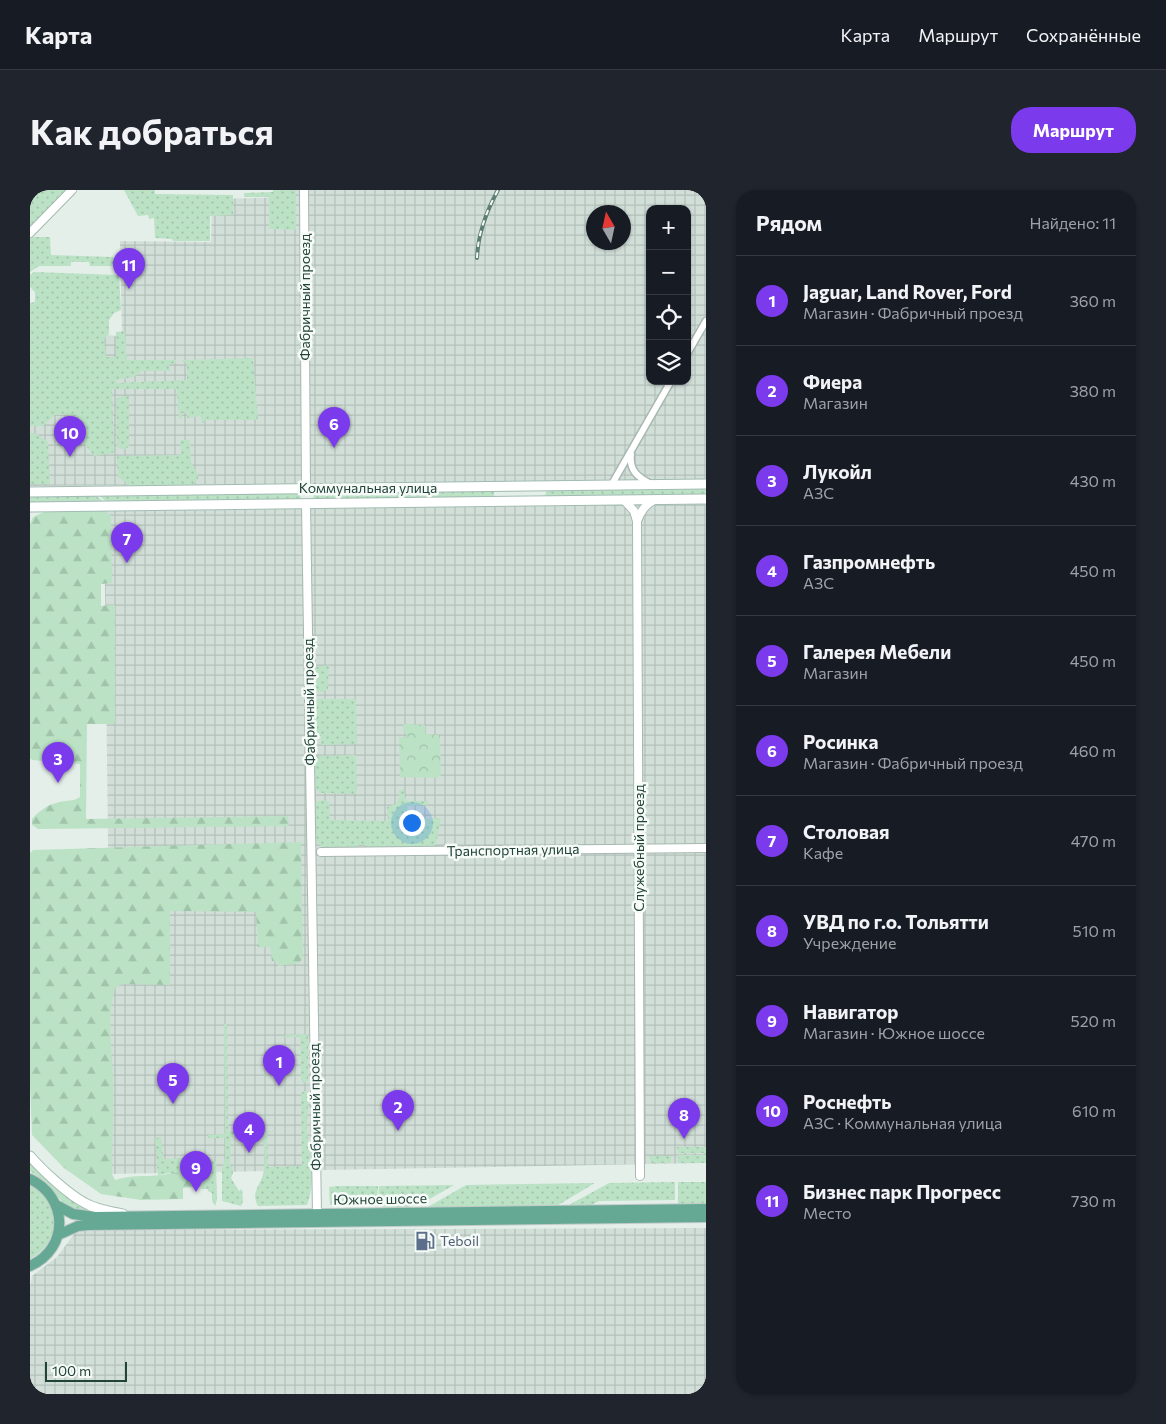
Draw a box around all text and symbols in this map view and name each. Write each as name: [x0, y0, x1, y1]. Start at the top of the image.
text: Карта: [25, 20, 92, 49]
text: Карта: [841, 24, 890, 46]
text: Маршрут: [918, 24, 998, 46]
text: Сохранённые: [1026, 24, 1141, 46]
button: Маршрут: [1011, 107, 1136, 153]
text: Как добраться: [30, 109, 274, 152]
north arrow: [586, 205, 631, 250]
map controls: [646, 205, 691, 385]
button: +: [646, 205, 691, 250]
text: Рядом: [756, 210, 822, 235]
text: Найдено: 11: [1030, 213, 1116, 232]
street label: Фабричный проезд: [296, 233, 313, 361]
pin: 11: [113, 248, 145, 289]
button: −: [646, 250, 691, 295]
text: Jaguar, Land Rover, Ford: [803, 280, 1012, 303]
text: 1: [768, 291, 776, 310]
text: 360 m: [1070, 291, 1116, 310]
button: locate: [646, 295, 691, 340]
text: Магазин · Фабричный проезд: [803, 303, 1023, 322]
button: layers: [646, 340, 691, 385]
text: Фиера: [803, 370, 862, 393]
text: 2: [767, 381, 777, 400]
text: 380 m: [1070, 381, 1116, 400]
text: Магазин: [803, 393, 868, 412]
pin: 6: [318, 407, 350, 448]
pin: 10: [54, 416, 86, 457]
text: Лукойл: [803, 460, 872, 483]
text: 3: [767, 471, 777, 490]
text: 430 m: [1070, 471, 1116, 490]
street label: Коммунальная улица: [299, 479, 437, 496]
text: АЗС: [803, 483, 834, 502]
pin: 7: [111, 522, 143, 563]
text: Газпромнефть: [803, 550, 935, 573]
text: 4: [767, 561, 777, 580]
text: 450 m: [1070, 561, 1116, 580]
text: АЗС: [803, 573, 834, 592]
street label: Фабричный проезд: [299, 638, 318, 766]
text: Галерея Мебели: [803, 640, 951, 663]
text: 5: [767, 651, 777, 670]
text: 450 m: [1070, 651, 1116, 670]
text: Магазин: [803, 663, 868, 682]
text: Росинка: [803, 730, 878, 753]
text: 6: [767, 741, 777, 760]
text: 460 m: [1069, 741, 1116, 760]
pin: 3: [42, 742, 74, 783]
text: Магазин · Фабричный проезд: [803, 753, 1023, 772]
street label: Служебный проезд: [630, 784, 647, 912]
your location: [399, 810, 425, 836]
text: Столовая: [803, 820, 890, 843]
text: 7: [768, 831, 776, 850]
text: 470 m: [1071, 831, 1116, 850]
street label: Транспортная улица: [446, 840, 579, 859]
text: Кафе: [803, 843, 843, 862]
text: УВД по г.о. Тольятти: [803, 910, 989, 933]
text: 8: [767, 921, 777, 940]
text: 510 m: [1073, 921, 1116, 940]
text: Учреждение: [803, 933, 896, 952]
text: Навигатор: [803, 1000, 899, 1023]
text: 9: [767, 1011, 777, 1030]
text: 520 m: [1071, 1011, 1116, 1030]
text: Магазин · Южное шоссе: [803, 1023, 985, 1042]
street label: Фабричный проезд: [305, 1043, 324, 1171]
pin: 1: [263, 1045, 295, 1086]
pin: 5: [157, 1063, 189, 1104]
pin: 2: [382, 1090, 414, 1131]
text: Роснефть: [803, 1090, 891, 1113]
pin: 8: [668, 1098, 700, 1139]
text: 10: [763, 1101, 781, 1120]
text: 610 m: [1072, 1101, 1116, 1120]
pin: 4: [233, 1112, 265, 1153]
text: АЗС · Коммунальная улица: [803, 1113, 1002, 1132]
pin: 9: [180, 1151, 212, 1192]
text: Бизнес парк Прогресс: [803, 1180, 1001, 1203]
street label: Южное шоссе: [333, 1189, 427, 1208]
text: 11: [765, 1191, 779, 1210]
text: 730 m: [1071, 1191, 1116, 1210]
text: Место: [803, 1203, 852, 1222]
fuel station icon: Teboil: [414, 1230, 436, 1252]
place label: Teboil: [440, 1232, 479, 1249]
scale bar: [45, 1359, 128, 1382]
text: 100 m: [52, 1362, 91, 1379]

